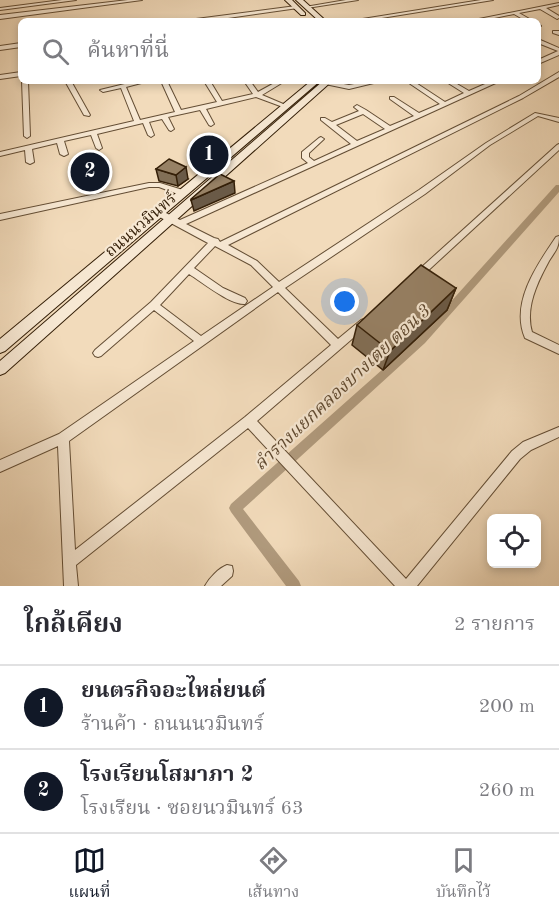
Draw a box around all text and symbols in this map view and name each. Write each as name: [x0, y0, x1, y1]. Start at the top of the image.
search box: [18, 18, 541, 84]
icon: search: [39, 35, 72, 68]
text: ค้นหาที่นี่: [87, 40, 169, 62]
pin: 1: [190, 132, 228, 178]
pin: 2: [70, 150, 110, 195]
street label: ถนนนวมินทร์: [101, 188, 181, 261]
your location: [330, 287, 359, 316]
water label: ลำรางแยกคลองบางเตย ตอน 3: [250, 300, 435, 474]
map controls: [487, 514, 541, 568]
button: locate: [487, 514, 541, 568]
text: ใกล้เคียง: [24, 612, 123, 638]
text: 2 รายการ: [454, 615, 535, 635]
text: ยนตรกิจอะไหล่ยนต์: [81, 680, 266, 702]
text: 1: [38, 697, 49, 717]
text: 200 m: [479, 697, 535, 717]
text: ร้านค้า · ถนนนวมินทร์: [81, 715, 264, 735]
text: โรงเรียนโสมาภา 2: [81, 764, 253, 786]
text: 2: [38, 781, 49, 801]
text: 260 m: [479, 781, 535, 801]
text: โรงเรียน · ซอยนวมินทร์ 63: [81, 799, 304, 819]
tab: แผนที่: [68, 844, 110, 906]
tab: เส้นทาง: [247, 844, 299, 906]
tab: บันทึกไว้: [436, 844, 491, 906]

